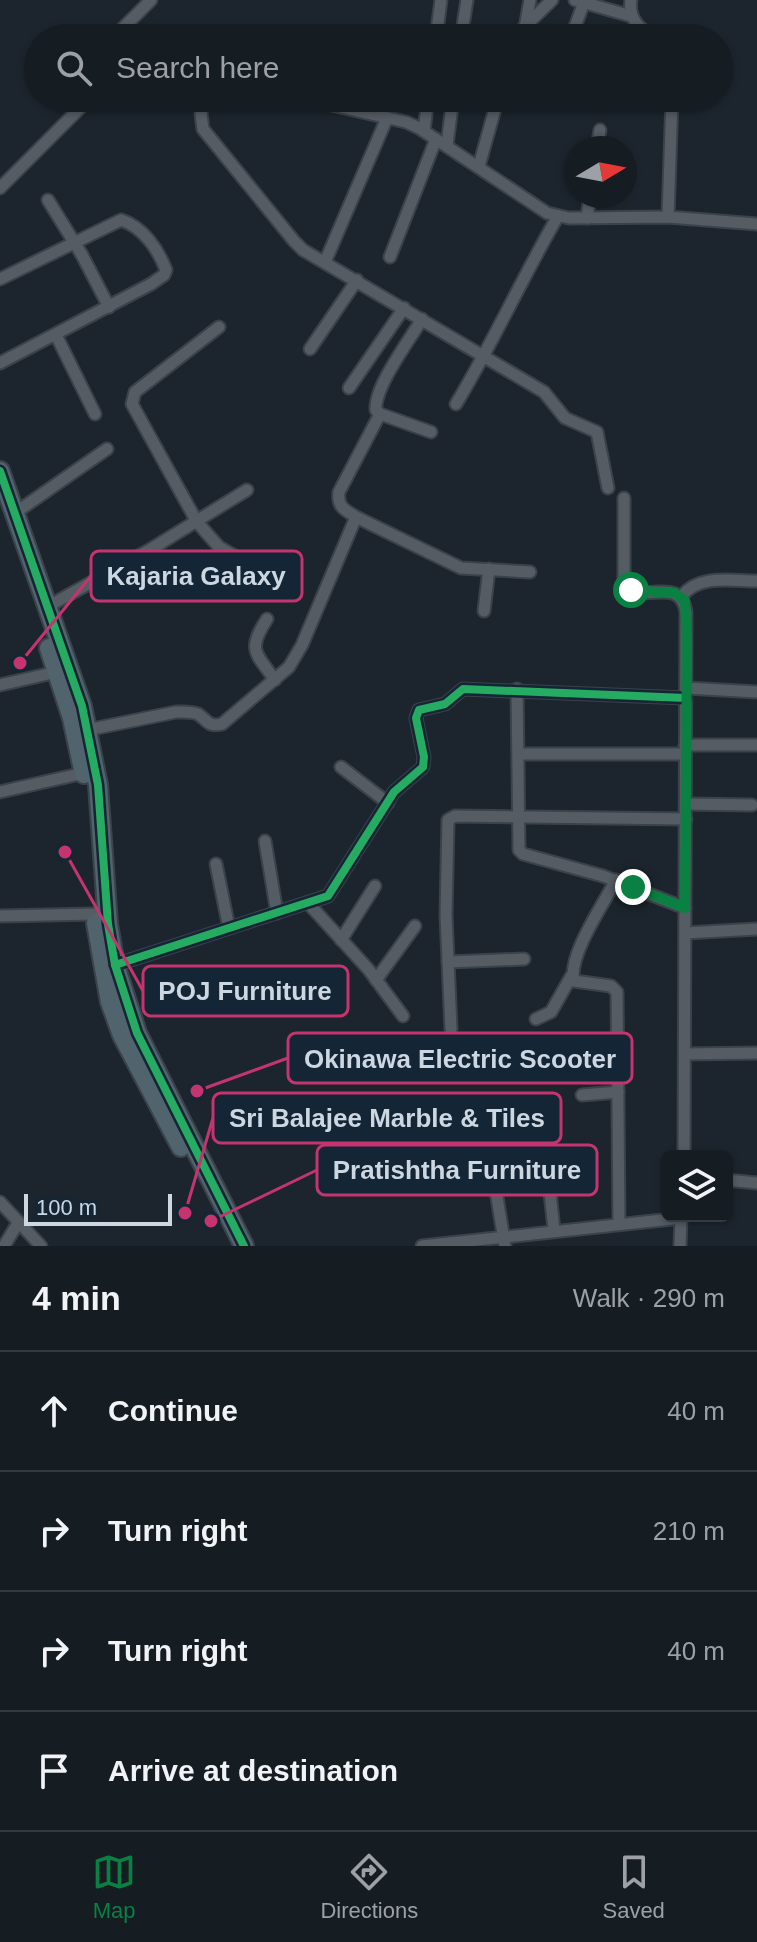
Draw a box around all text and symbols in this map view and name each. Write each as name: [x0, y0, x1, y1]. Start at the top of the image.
search box: [24, 24, 733, 112]
icon: search: [52, 46, 96, 90]
text: Search here: [116, 51, 279, 84]
north arrow: [565, 136, 637, 208]
callout: Kajaria Galaxy: [91, 551, 302, 601]
text: Kajaria Galaxy: [106, 561, 286, 591]
route start: [613, 572, 649, 608]
route end: [615, 869, 651, 905]
callout: POJ Furniture: [143, 966, 348, 1016]
text: POJ Furniture: [158, 976, 332, 1006]
callout: Okinawa Electric Scooter: [288, 1033, 632, 1083]
text: Okinawa Electric Scooter: [304, 1044, 616, 1074]
callout: Sri Balajee Marble & Tiles: [213, 1093, 561, 1143]
text: Sri Balajee Marble & Tiles: [229, 1103, 545, 1133]
callout: Pratishtha Furniture: [317, 1145, 597, 1195]
map controls: [661, 1150, 733, 1222]
button: layers: [661, 1150, 733, 1222]
text: Pratishtha Furniture: [333, 1155, 581, 1185]
scale bar: [24, 1190, 172, 1226]
text: 100 m: [36, 1195, 97, 1220]
text: 4 min: [32, 1279, 121, 1317]
text: Walk · 290 m: [573, 1283, 725, 1313]
icon: ahead: [32, 1389, 76, 1433]
text: Continue: [108, 1394, 238, 1427]
text: 40 m: [667, 1396, 725, 1426]
icon: right: [32, 1509, 76, 1553]
text: Turn right: [108, 1514, 247, 1547]
text: 210 m: [653, 1516, 725, 1546]
icon: right: [32, 1629, 76, 1673]
text: Turn right: [108, 1634, 247, 1667]
text: 40 m: [667, 1636, 725, 1666]
icon: arrive: [32, 1749, 76, 1793]
text: Arrive at destination: [108, 1754, 398, 1787]
tab: Map: [92, 1850, 136, 1924]
tab: Directions: [320, 1850, 418, 1924]
tab: Saved: [602, 1850, 665, 1924]

